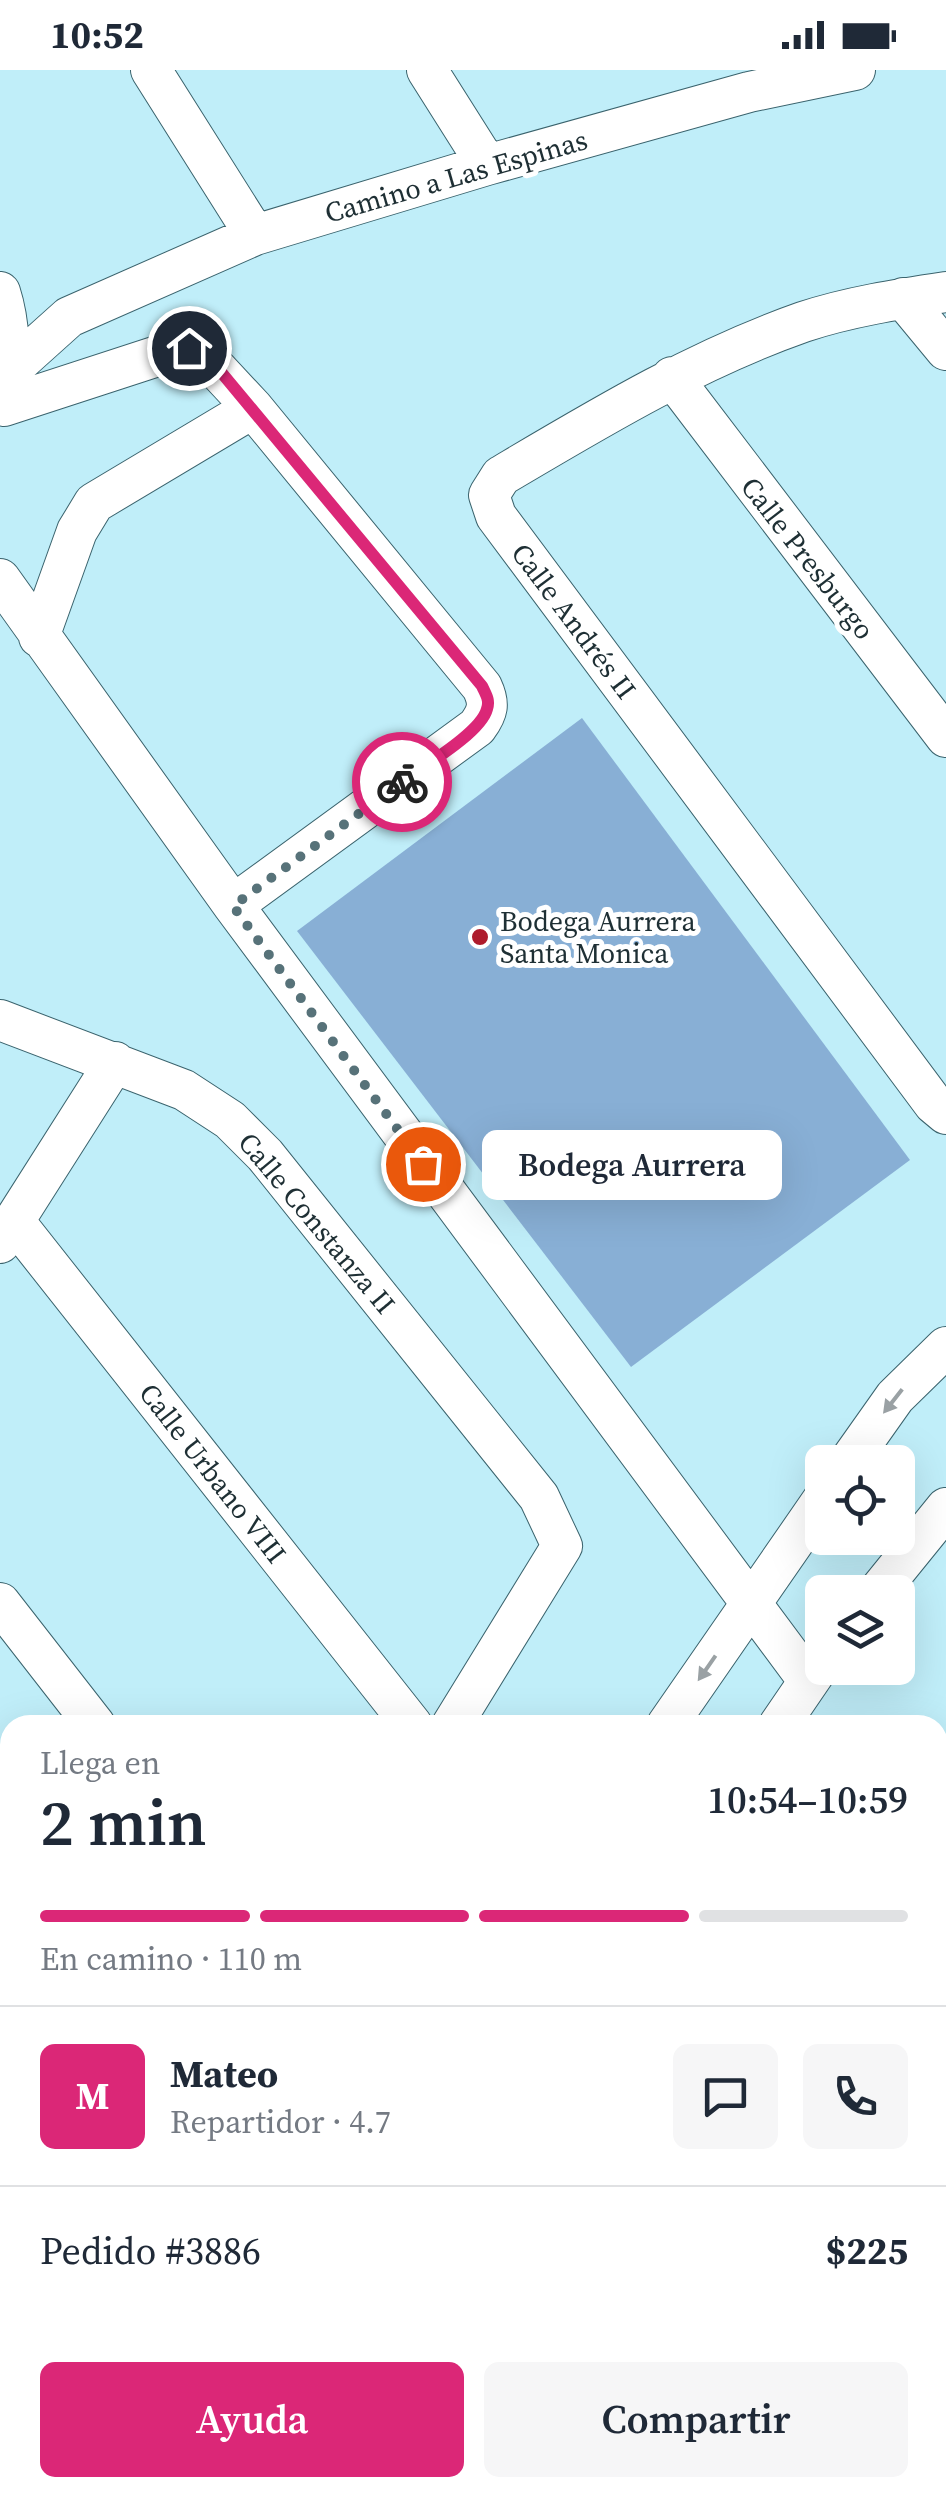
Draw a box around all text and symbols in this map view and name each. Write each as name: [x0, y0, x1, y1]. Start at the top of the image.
text: 10:52: [50, 9, 144, 61]
street label: Camino a Las Espinas: [320, 120, 592, 232]
pin: [147, 306, 232, 391]
icon: home: [162, 321, 217, 376]
street label: Calle Presburgo: [732, 469, 884, 647]
street label: Calle Andrés II: [503, 535, 645, 707]
courier: [352, 732, 452, 832]
icon: bike: [375, 755, 430, 810]
place label: Bodega Aurrera Santa Monica: [500, 902, 696, 972]
marker: Bodega Aurrera Santa Monica: [469, 926, 491, 948]
pin: [381, 1122, 466, 1207]
street label: Calle Constanza II: [230, 1124, 404, 1322]
callout: Bodega Aurrera: [483, 1129, 783, 1199]
icon: bag: [396, 1137, 451, 1192]
text: Bodega Aurrera: [518, 1143, 746, 1187]
street label: Calle Urbano VIII: [131, 1375, 295, 1571]
one-way arrow: [883, 1388, 904, 1414]
map controls: [805, 1445, 915, 1685]
button: locate: [805, 1445, 915, 1555]
button: layers: [805, 1575, 915, 1685]
one-way arrow: [698, 1654, 717, 1681]
text: Llega en: [40, 1741, 160, 1785]
text: 10:54–10:59: [707, 1774, 908, 1826]
text: 2 min: [40, 1778, 207, 1867]
text: En camino · 110 m: [40, 1937, 302, 1981]
button: chat: [673, 2044, 778, 2149]
button: phone: [803, 2044, 908, 2149]
text: Mateo: [170, 2048, 278, 2100]
text: M: [75, 2070, 110, 2122]
text: Repartidor · 4.7: [170, 2100, 391, 2144]
text: Pedido #3886: [40, 2225, 261, 2277]
text: $225: [826, 2225, 908, 2277]
button: Ayuda: [40, 2362, 464, 2477]
button: Compartir: [484, 2362, 908, 2477]

